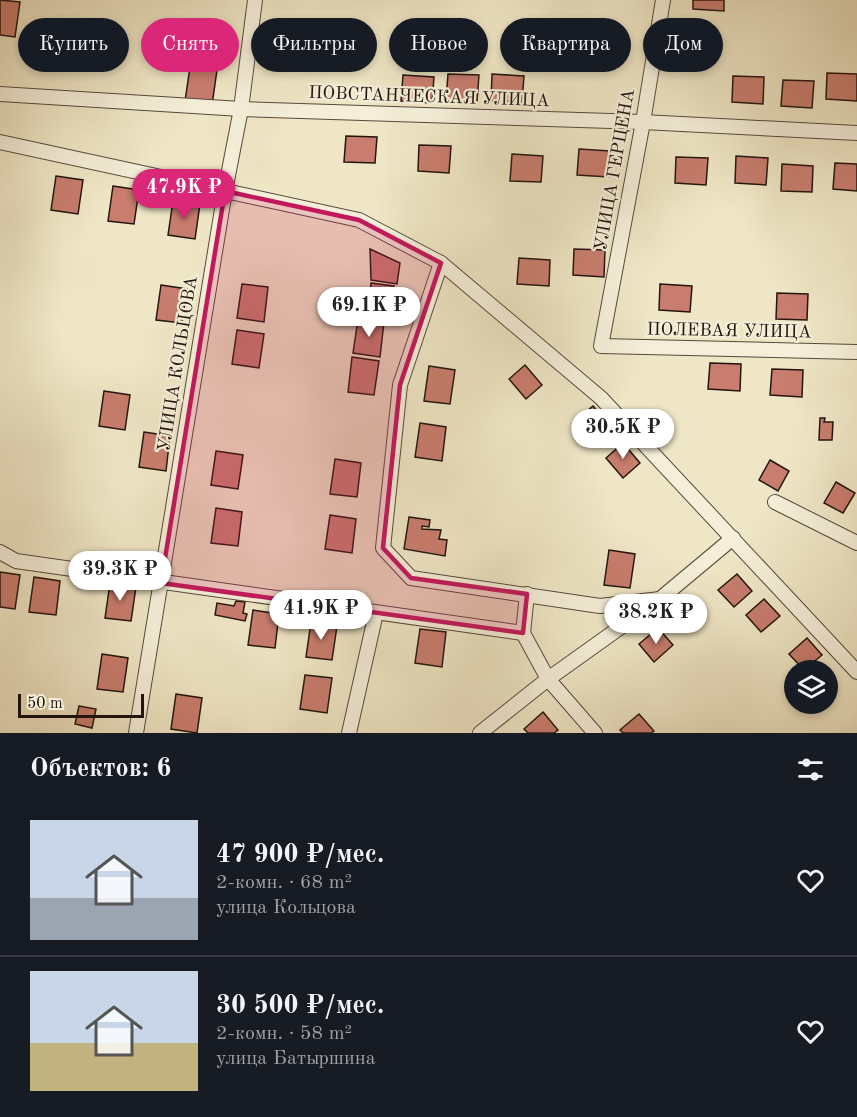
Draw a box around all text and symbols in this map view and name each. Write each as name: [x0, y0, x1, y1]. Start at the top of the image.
chip: Купить: [18, 18, 129, 72]
chip: Снять: [141, 18, 239, 72]
chip: Фильтры: [251, 18, 377, 72]
chip: Новое: [389, 18, 488, 72]
chip: Квартира: [500, 18, 631, 72]
chip: Дом: [643, 18, 723, 72]
street label: ПОВСТАНЧЕСКАЯ УЛИЦА: [308, 84, 550, 110]
street label: УЛИЦА ГЕРЦЕНА: [592, 87, 638, 253]
pin: 47.9K ₽: [129, 169, 239, 220]
text: 47.9K ₽: [146, 178, 222, 198]
street label: УЛИЦА КОЛЬЦОВА: [155, 275, 201, 453]
pin: 69.1K ₽: [314, 287, 424, 338]
text: 69.1K ₽: [331, 296, 407, 316]
street label: ПОЛЕВАЯ УЛИЦА: [646, 321, 812, 341]
pin: 30.5K ₽: [568, 409, 678, 460]
text: 30.5K ₽: [585, 418, 661, 438]
pin: 39.3K ₽: [65, 551, 175, 602]
text: 39.3K ₽: [82, 560, 158, 580]
pin: 41.9K ₽: [266, 590, 376, 641]
pin: 38.2K ₽: [601, 594, 711, 645]
text: 41.9K ₽: [283, 599, 359, 619]
text: 38.2K ₽: [618, 603, 694, 623]
map controls: [784, 660, 838, 714]
button: layers: [784, 660, 838, 714]
scale bar: [18, 691, 144, 718]
text: 50 m: [27, 696, 63, 712]
icon: filters: [794, 753, 827, 786]
text: Объектов: 6: [30, 756, 171, 782]
text: 47 900 ₽/мес.: [216, 842, 384, 868]
icon: home: [78, 844, 150, 916]
icon: heart: [794, 864, 827, 897]
text: 2-комн. · 68 m²: [216, 873, 352, 893]
text: улица Кольцова: [216, 898, 356, 918]
text: 30 500 ₽/мес.: [216, 993, 384, 1019]
icon: home: [78, 995, 150, 1067]
icon: heart: [794, 1015, 827, 1048]
text: 2-комн. · 58 m²: [216, 1024, 352, 1044]
text: улица Батыршина: [216, 1049, 376, 1069]

